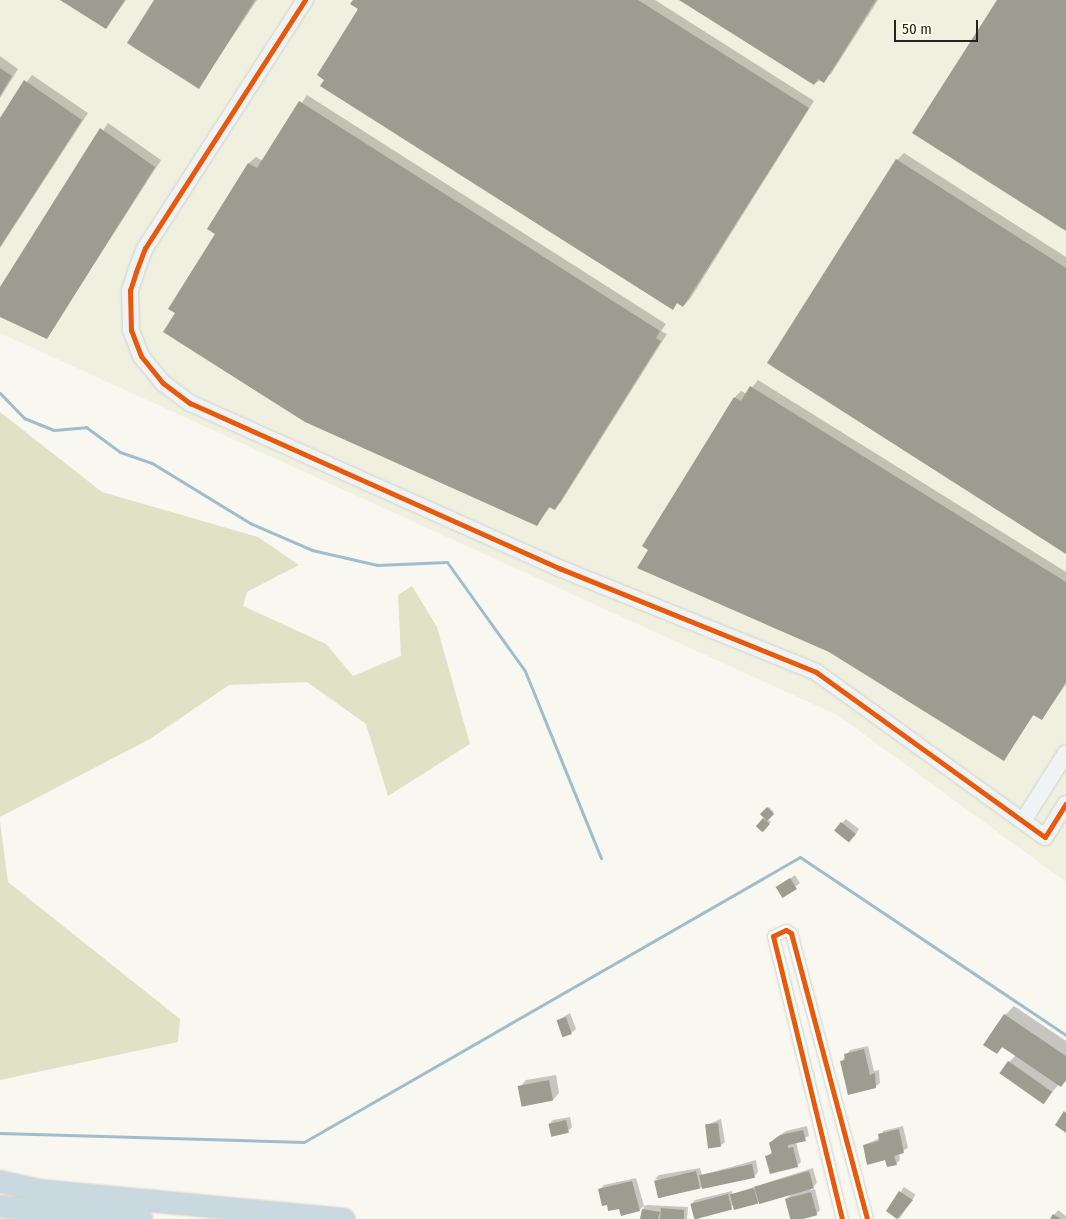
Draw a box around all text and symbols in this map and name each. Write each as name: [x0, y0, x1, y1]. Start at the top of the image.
scale bar: [896, 10, 980, 42]
text: 50 m: [902, 20, 932, 38]

